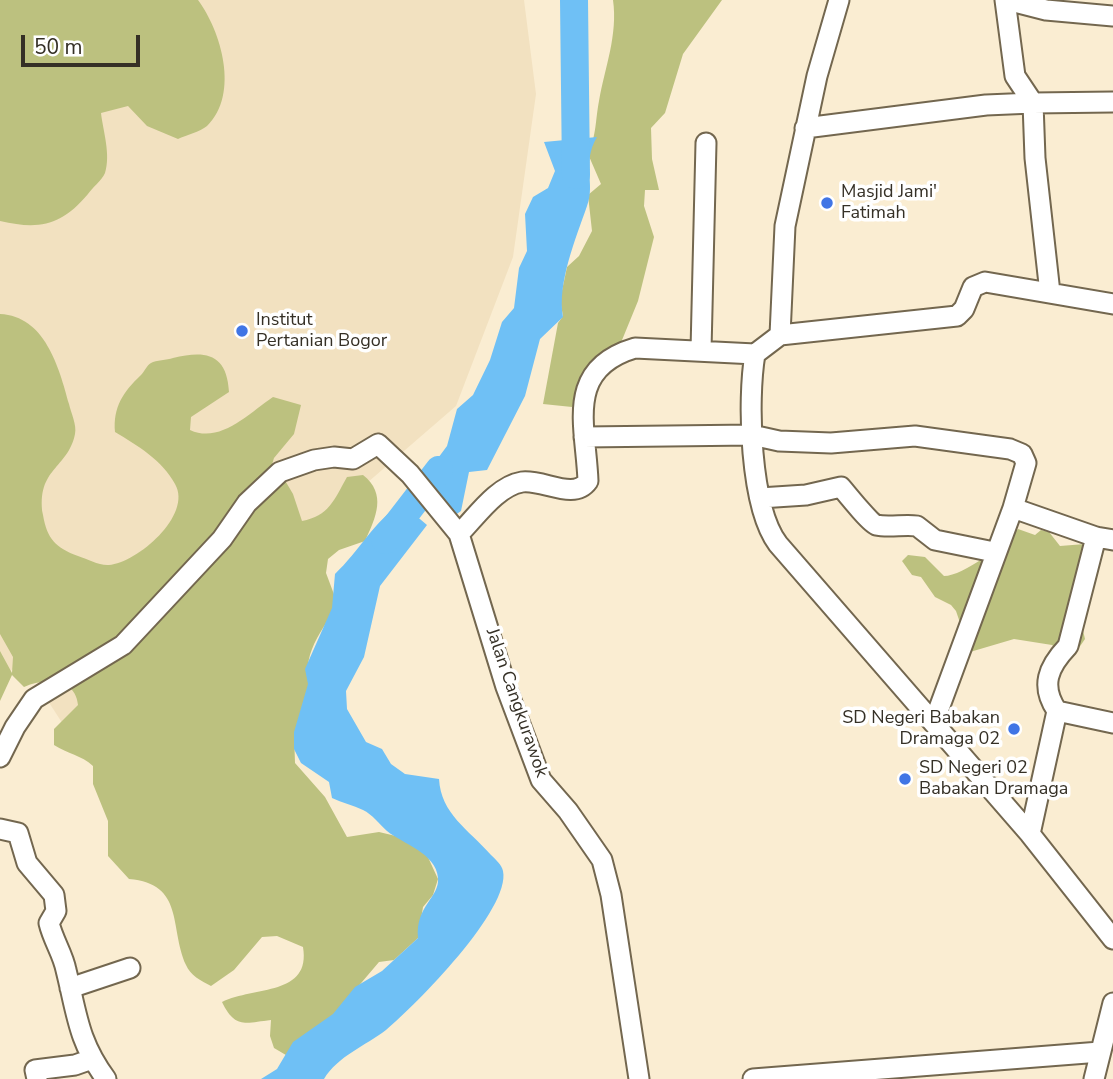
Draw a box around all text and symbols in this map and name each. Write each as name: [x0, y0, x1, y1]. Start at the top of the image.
scale bar: [24, 21, 144, 65]
text: 50 m: [34, 33, 83, 61]
place label: Masjid Jami' Fatimah: [841, 182, 937, 224]
marker: Masjid Jami' Fatimah: [819, 195, 835, 211]
place label: Institut Pertanian Bogor: [256, 310, 387, 352]
marker: Institut Pertanian Bogor: [234, 323, 250, 339]
street label: Jalan Cangkurawok: [480, 626, 552, 780]
place label: SD Negeri Babakan Dramaga 02: [842, 708, 1000, 750]
marker: SD Negeri Babakan Dramaga 02: [1006, 721, 1022, 737]
place label: SD Negeri 02 Babakan Dramaga: [919, 758, 1068, 800]
marker: SD Negeri 02 Babakan Dramaga: [897, 771, 913, 787]

